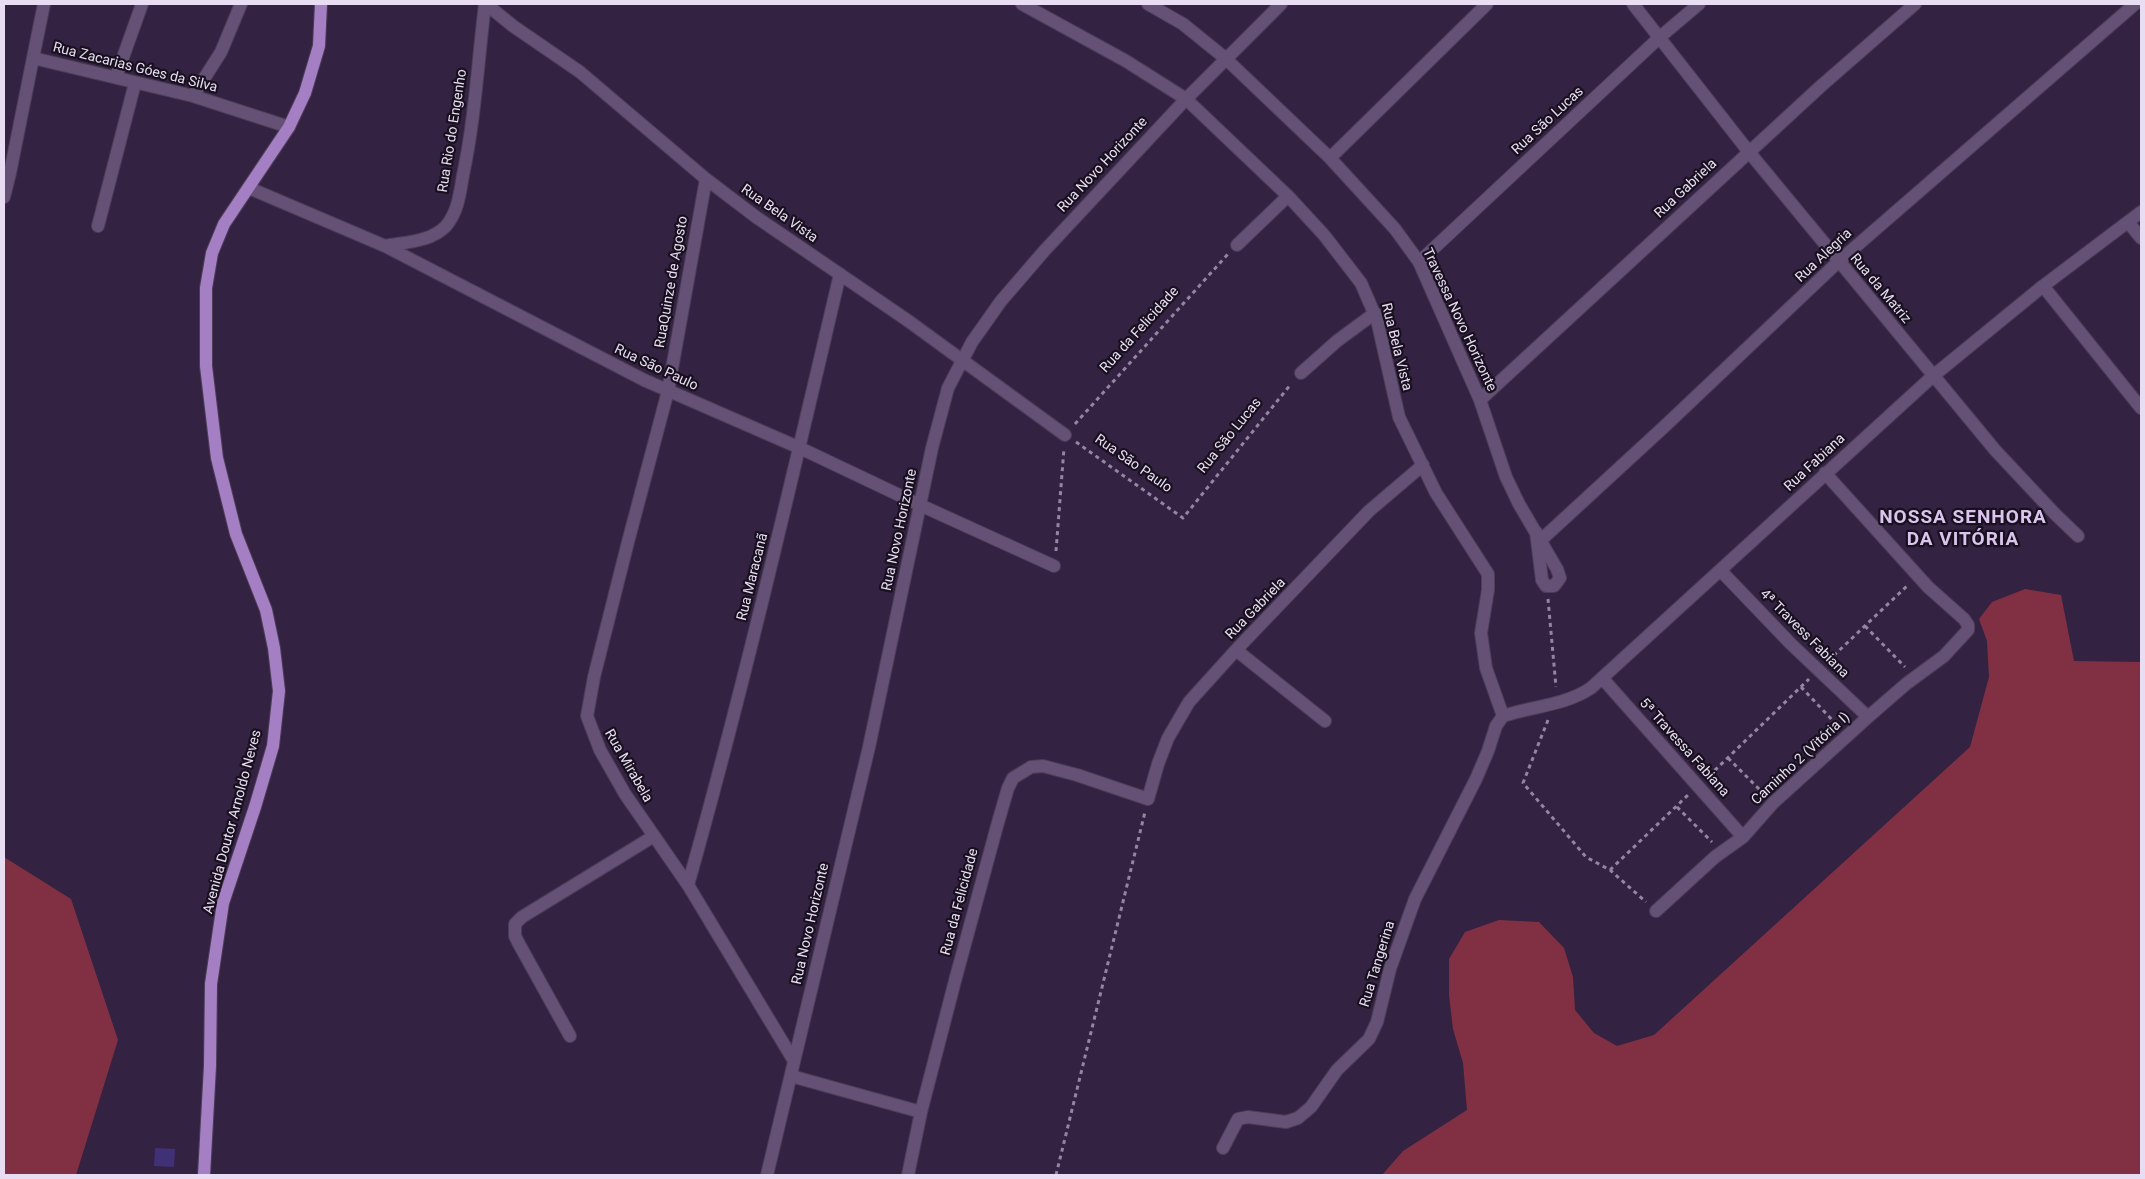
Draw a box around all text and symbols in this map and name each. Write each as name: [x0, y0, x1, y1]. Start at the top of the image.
street label: Rua Zacarias Góes da Silva: [51, 39, 219, 97]
street label: Rua Rio do Engenho: [435, 68, 471, 194]
street label: Rua São Lucas: [1509, 84, 1587, 158]
street label: Rua Novo Horizonte: [1055, 114, 1151, 216]
street label: Rua Gabriela: [1651, 156, 1721, 222]
street label: Rua Bela Vista: [737, 181, 821, 247]
street label: RuaQuinze de Agosto: [652, 215, 692, 349]
street label: Rua Alegria: [1792, 226, 1856, 286]
street label: Travessa Novo Horizonte: [1418, 246, 1500, 394]
street label: Rua da Matriz: [1846, 251, 1914, 327]
street label: Rua da Felicidade: [1097, 284, 1183, 376]
street label: Rua Bela Vista: [1377, 301, 1415, 393]
street label: Rua São Paulo: [612, 341, 700, 395]
street label: Rua São Lucas: [1195, 395, 1265, 477]
street label: Rua São Paulo: [1091, 431, 1175, 497]
street label: Rua Fabiana: [1781, 431, 1849, 495]
street label: Rua Novo Horizonte: [879, 468, 921, 592]
district label: NOSSA SENHORA DA VITÓRIA: [1878, 507, 2048, 551]
street label: Rua Maracanã: [734, 531, 772, 623]
street label: Rua Gabriela: [1223, 575, 1289, 643]
street label: 4ª Travess Fabiana: [1756, 586, 1852, 682]
street label: 5ª Travessa Fabiana: [1635, 695, 1733, 801]
street label: Caminho 2 (Vitória I): [1748, 709, 1854, 809]
street label: Rua Mirabela: [600, 727, 656, 805]
street label: Avenida Doutor Arnoldo Neves: [200, 728, 266, 916]
street label: Rua da Felicidade: [938, 847, 982, 957]
street label: Rua Novo Horizonte: [789, 862, 833, 986]
street label: Rua Tangerina: [1357, 919, 1399, 1009]

